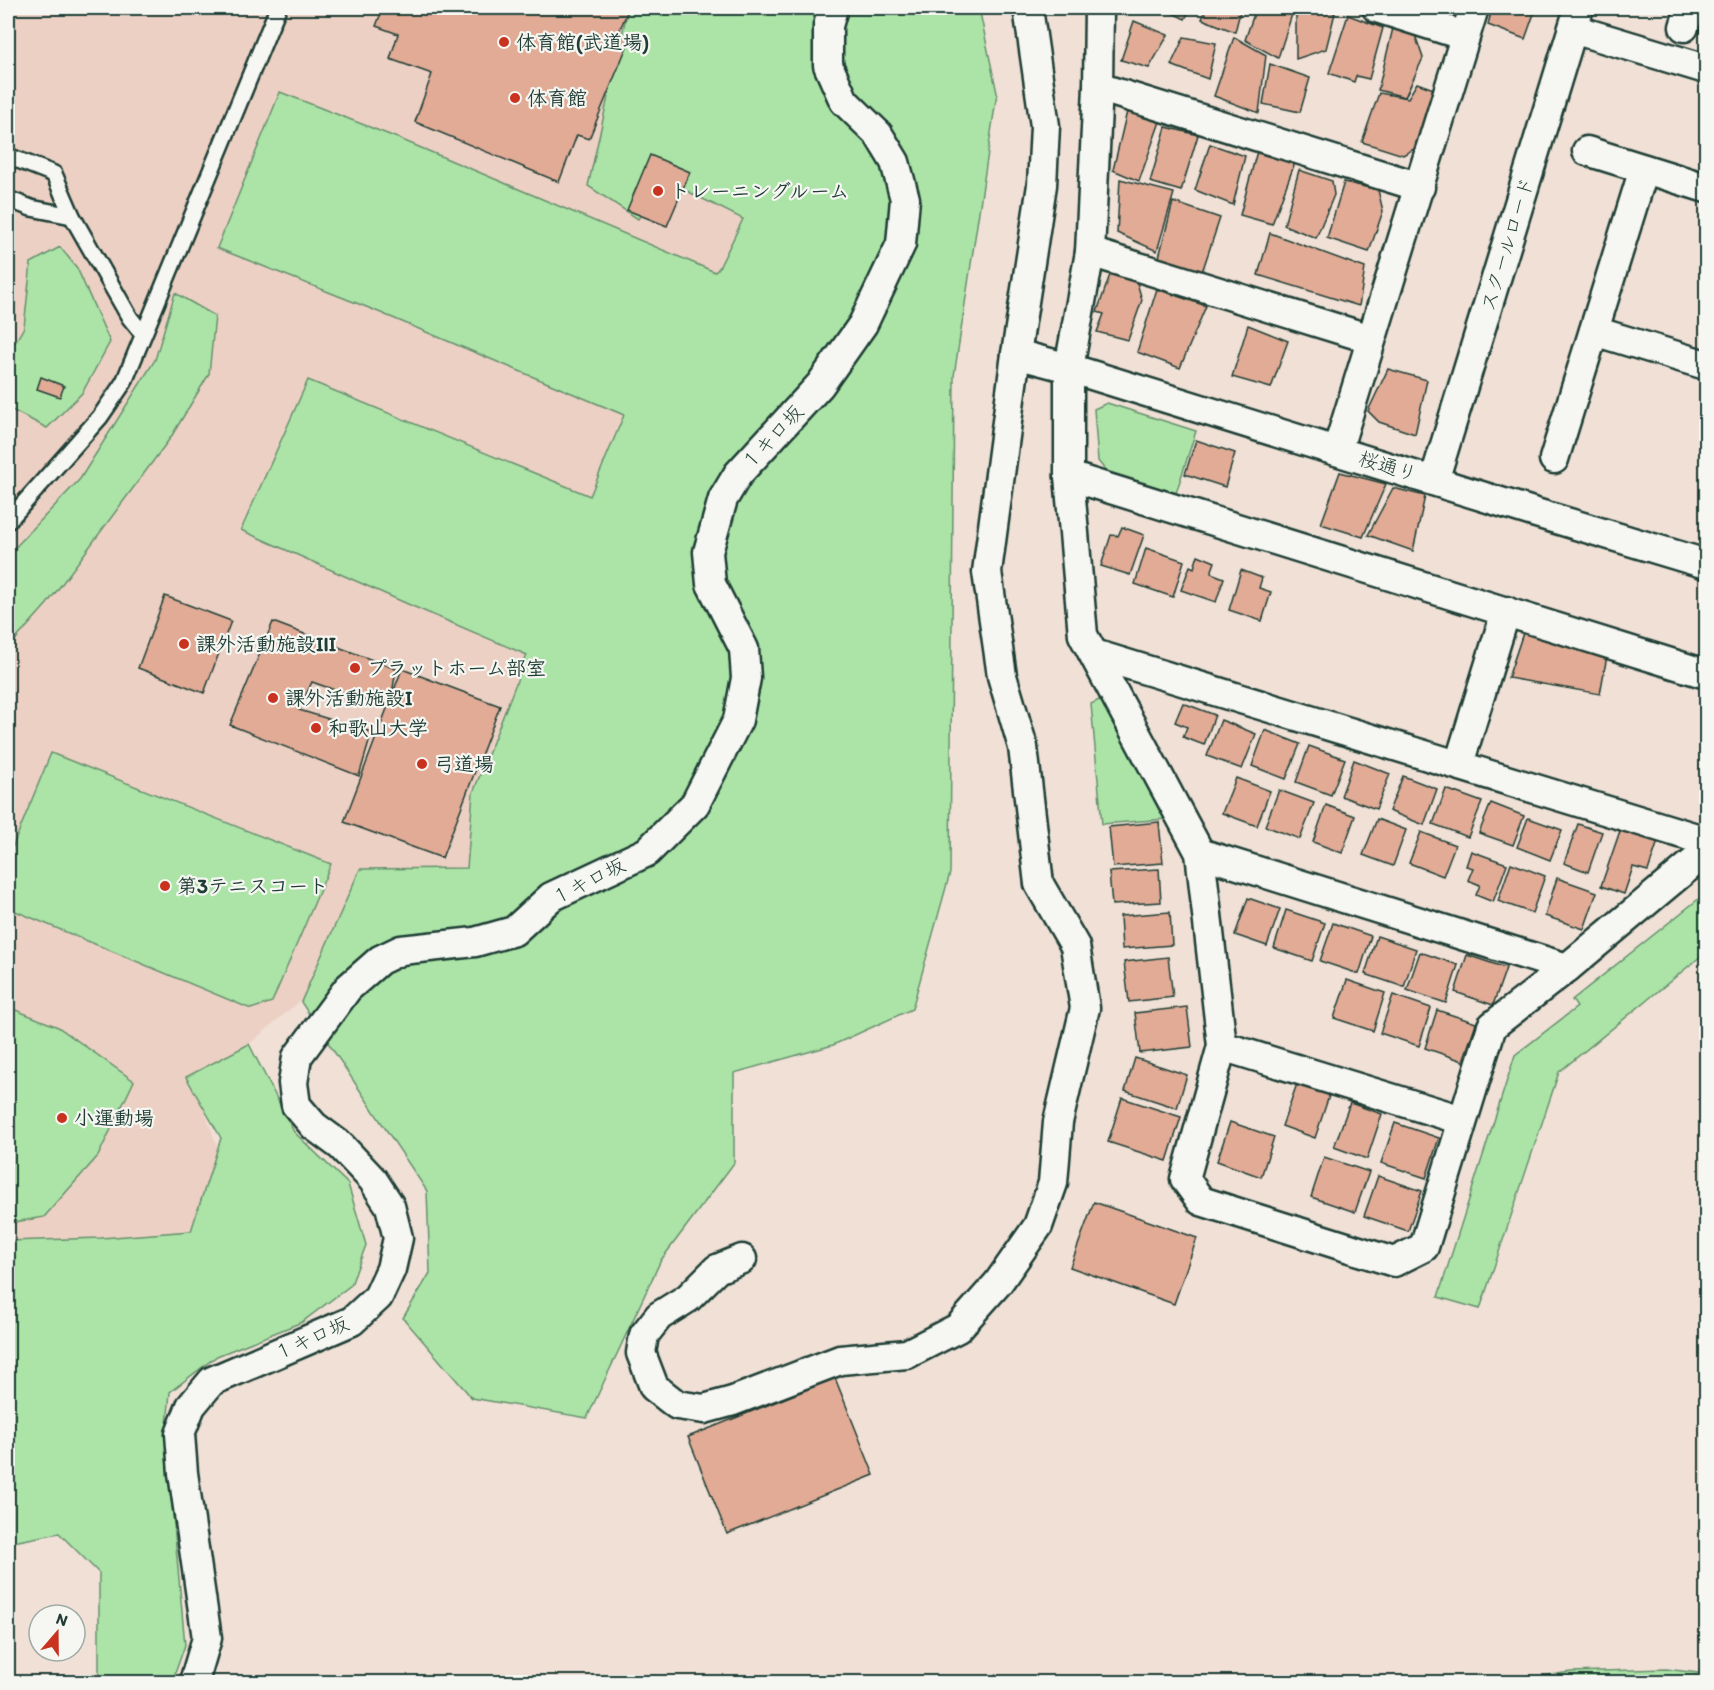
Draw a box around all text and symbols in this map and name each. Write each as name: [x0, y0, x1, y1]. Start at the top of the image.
place label: 体育館(武道場): [516, 30, 649, 55]
marker: 体育館(武道場): [497, 35, 511, 49]
place label: 体育館: [527, 86, 587, 110]
marker: 体育館: [508, 91, 522, 105]
street label: スクールロード: [1475, 174, 1539, 314]
place label: トレーニングルーム: [670, 179, 849, 203]
marker: トレーニングルーム: [651, 184, 665, 198]
street label: １キロ坂: [736, 400, 808, 474]
street label: 桜通り: [1356, 446, 1420, 486]
place label: 課外活動施設III: [196, 632, 337, 656]
marker: 課外活動施設III: [177, 637, 191, 651]
place label: プラットホーム部室: [367, 656, 546, 680]
marker: プラットホーム部室: [348, 661, 362, 675]
place label: 課外活動施設I: [285, 686, 413, 710]
marker: 課外活動施設I: [266, 691, 280, 705]
place label: 和歌山大学: [328, 716, 428, 740]
marker: 和歌山大学: [309, 721, 323, 735]
place label: 弓道場: [434, 752, 494, 776]
marker: 弓道場: [415, 757, 429, 771]
street label: １キロ坂: [547, 852, 629, 910]
place label: 第3テニスコート: [177, 874, 328, 898]
marker: 第3テニスコート: [158, 879, 172, 893]
place label: 小運動場: [74, 1106, 154, 1130]
marker: 小運動場: [55, 1111, 69, 1125]
street label: １キロ坂: [270, 1311, 352, 1365]
north arrow: [27, 1603, 87, 1663]
text: N: [54, 1609, 70, 1630]

